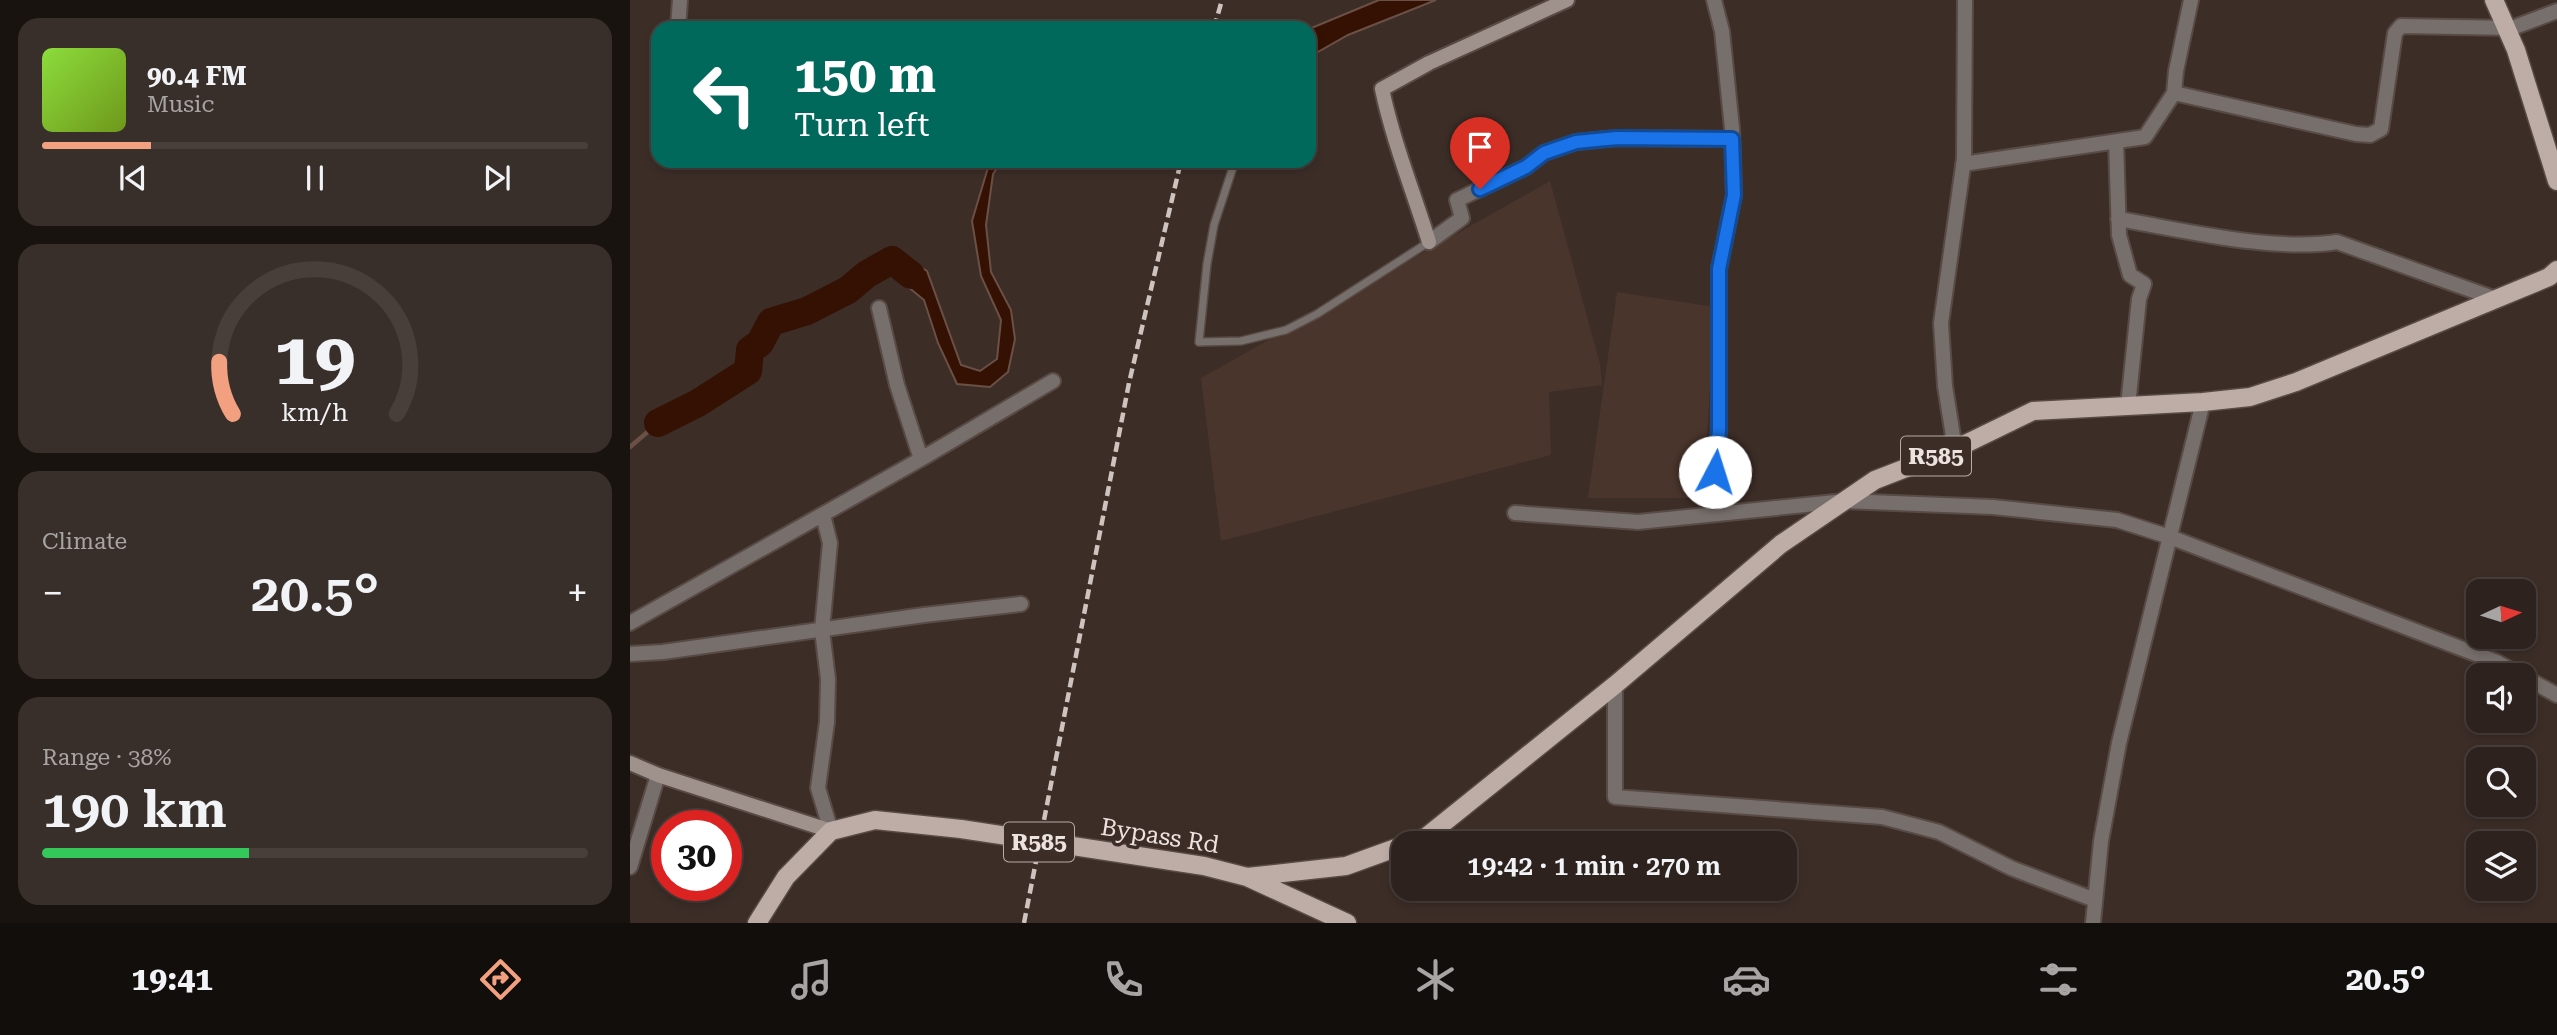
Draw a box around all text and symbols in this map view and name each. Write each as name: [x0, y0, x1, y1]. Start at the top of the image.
text: 150 m: [794, 47, 936, 104]
icon: left: [679, 49, 770, 140]
text: 90.4 FM: [147, 61, 247, 91]
text: Music: [147, 91, 214, 118]
text: Turn left: [794, 106, 929, 144]
pin: [1450, 117, 1510, 189]
icon: arrive: [1461, 128, 1499, 166]
icon: previous: [114, 159, 152, 197]
icon: pause: [296, 159, 334, 197]
icon: next: [478, 159, 516, 197]
text: 19: [274, 318, 356, 403]
text: km/h: [282, 398, 348, 427]
position arrow: [1678, 435, 1752, 509]
road number: R585: [1901, 436, 1971, 476]
text: Climate: [42, 528, 127, 555]
text: 20.5°: [251, 563, 379, 624]
text: −: [42, 571, 63, 615]
text: +: [567, 571, 588, 615]
north arrow: [2466, 579, 2536, 649]
map controls: [2466, 579, 2536, 901]
button: sound: [2466, 663, 2536, 733]
text: Range · 38%: [42, 744, 171, 771]
button: search: [2466, 747, 2536, 817]
text: 190 km: [42, 779, 227, 840]
speed limit sign: 30: [651, 810, 742, 901]
street label: Bypass Rd: [1099, 813, 1221, 859]
road number: R585: [1004, 822, 1074, 862]
button: layers: [2466, 831, 2536, 901]
text: 19:42 · 1 min · 270 m: [1467, 851, 1721, 881]
icon: directions: [476, 955, 525, 1004]
icon: music: [787, 955, 836, 1004]
icon: phone: [1099, 955, 1148, 1004]
icon: climate: [1411, 955, 1460, 1004]
icon: car: [1722, 955, 1771, 1004]
icon: filters: [2034, 955, 2083, 1004]
text: 19:41: [131, 960, 213, 998]
text: 20.5°: [2346, 960, 2426, 998]

